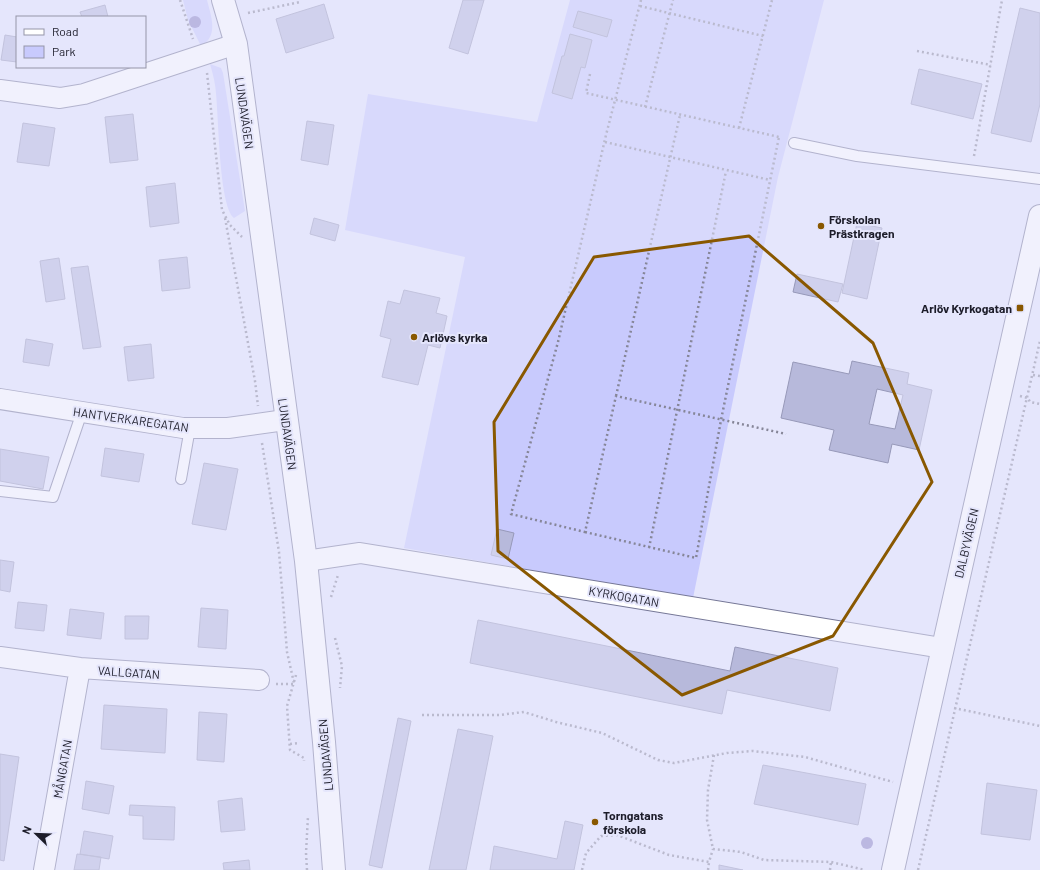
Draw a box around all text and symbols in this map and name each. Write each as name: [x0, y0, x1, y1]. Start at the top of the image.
legend: [16, 16, 146, 68]
text: Road: [52, 24, 79, 38]
text: Park: [52, 44, 76, 58]
street label: LUNDAVÄGEN: [233, 76, 257, 150]
place label: Förskolan Prästkragen: [829, 212, 895, 240]
marker: Förskolan Prästkragen: [816, 221, 826, 231]
place label: Arlöv Kyrkogatan: [921, 301, 1012, 315]
marker: Arlöv Kyrkogatan: [1015, 303, 1025, 313]
place label: Arlövs kyrka: [422, 330, 488, 344]
marker: Arlövs kyrka: [409, 332, 419, 342]
street label: LUNDAVÄGEN: [276, 397, 300, 471]
street label: HANTVERKAREGATAN: [72, 404, 190, 434]
street label: DALBYVÄGEN: [951, 507, 981, 579]
street label: KYRKOGATAN: [588, 583, 660, 609]
street label: VALLGATAN: [97, 663, 161, 681]
street label: LUNDAVÄGEN: [315, 718, 335, 792]
street label: MÅNGATAN: [50, 739, 74, 799]
place label: Torngatans förskola: [603, 808, 663, 836]
north arrow: [16, 814, 56, 854]
marker: Torngatans förskola: [590, 817, 600, 827]
text: N: [19, 824, 34, 836]

